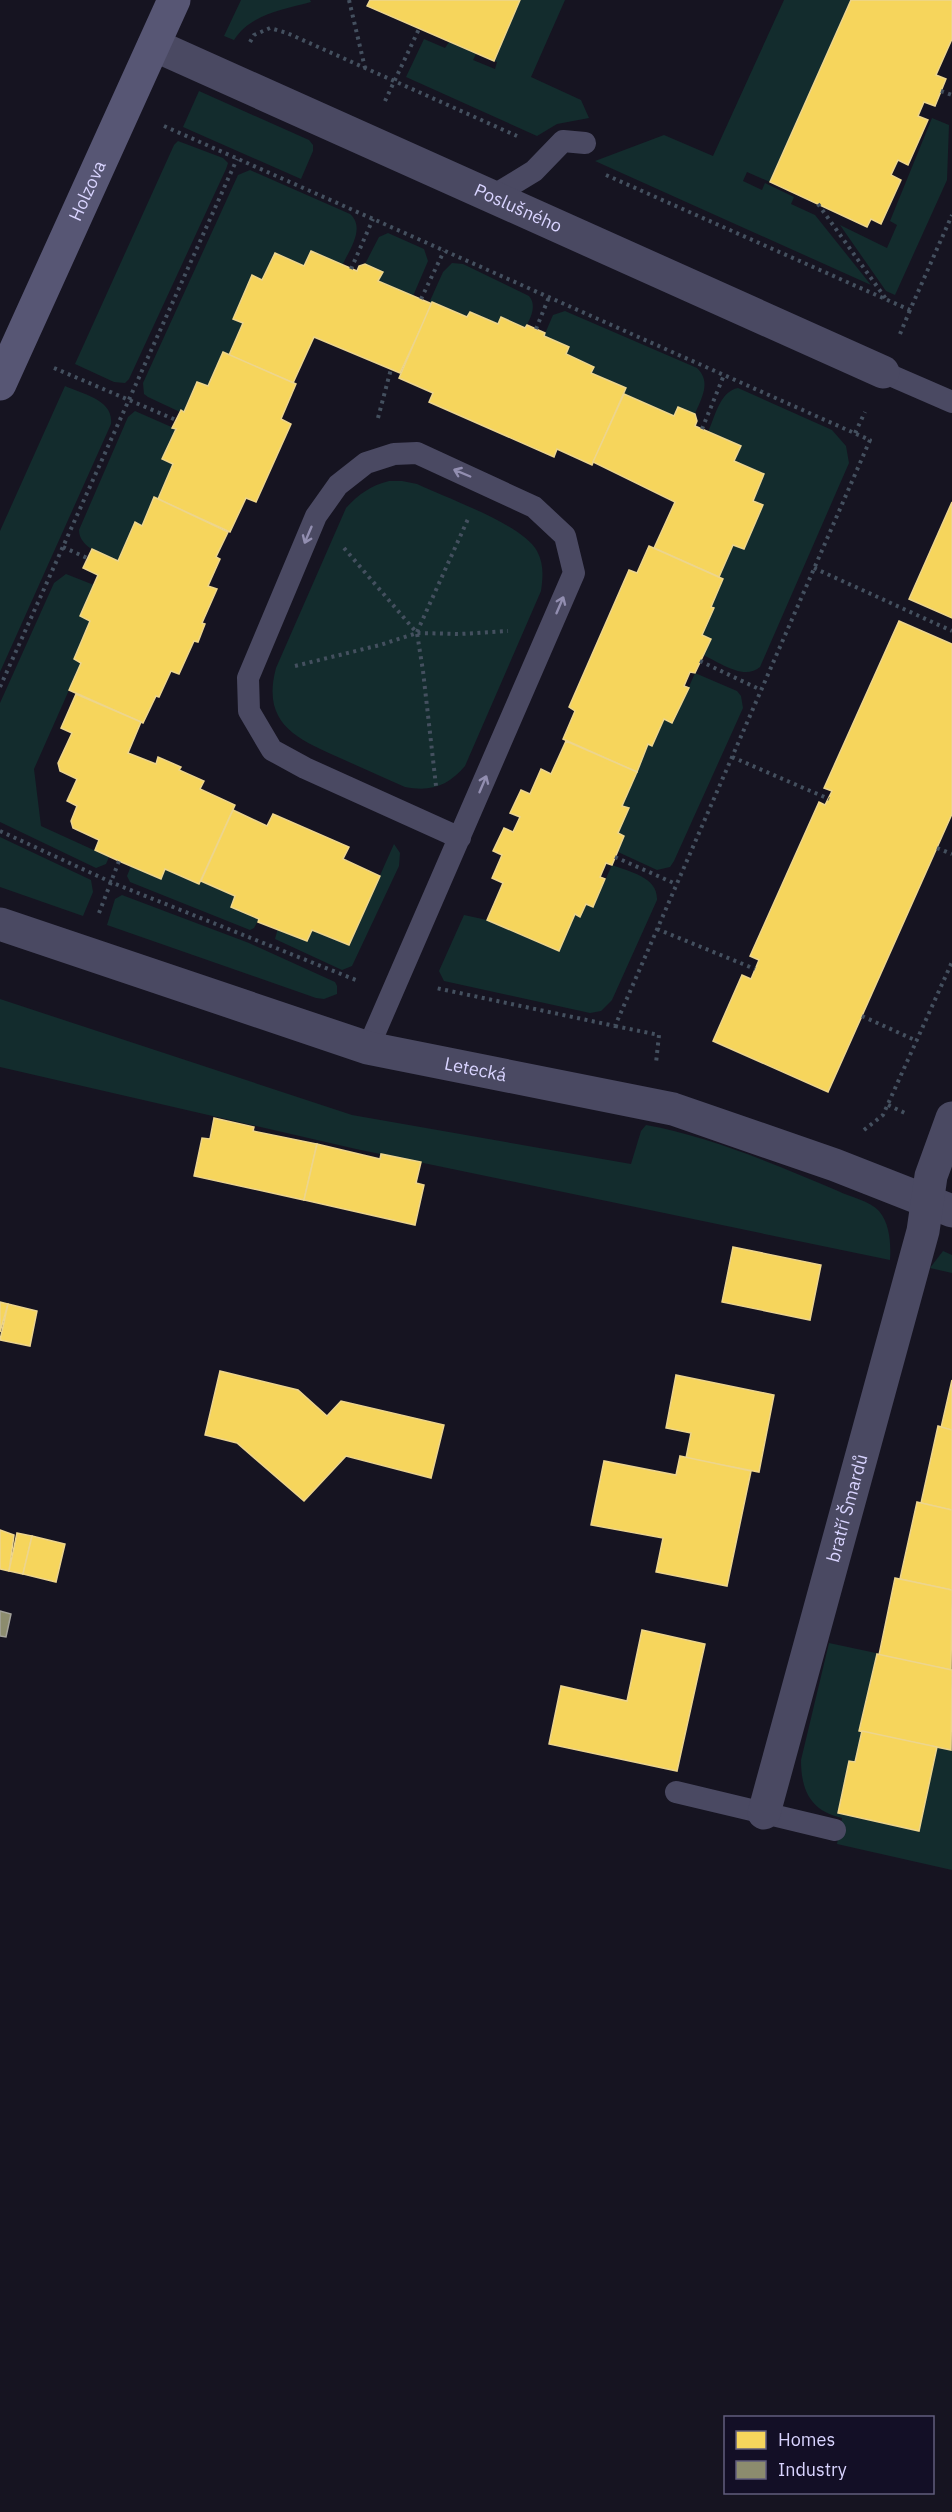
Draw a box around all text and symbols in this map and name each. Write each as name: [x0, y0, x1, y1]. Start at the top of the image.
street label: Holzova: [63, 156, 111, 225]
street label: Poslušného: [471, 178, 566, 238]
one-way arrow: [453, 467, 471, 478]
one-way arrow: [302, 525, 313, 544]
one-way arrow: [555, 596, 566, 614]
one-way arrow: [478, 775, 489, 794]
street label: Letecká: [443, 1052, 509, 1087]
street label: bratří Šmardů: [821, 1451, 873, 1565]
legend: [724, 2416, 934, 2494]
text: Homes: [778, 2428, 835, 2451]
text: Industry: [778, 2458, 847, 2481]

